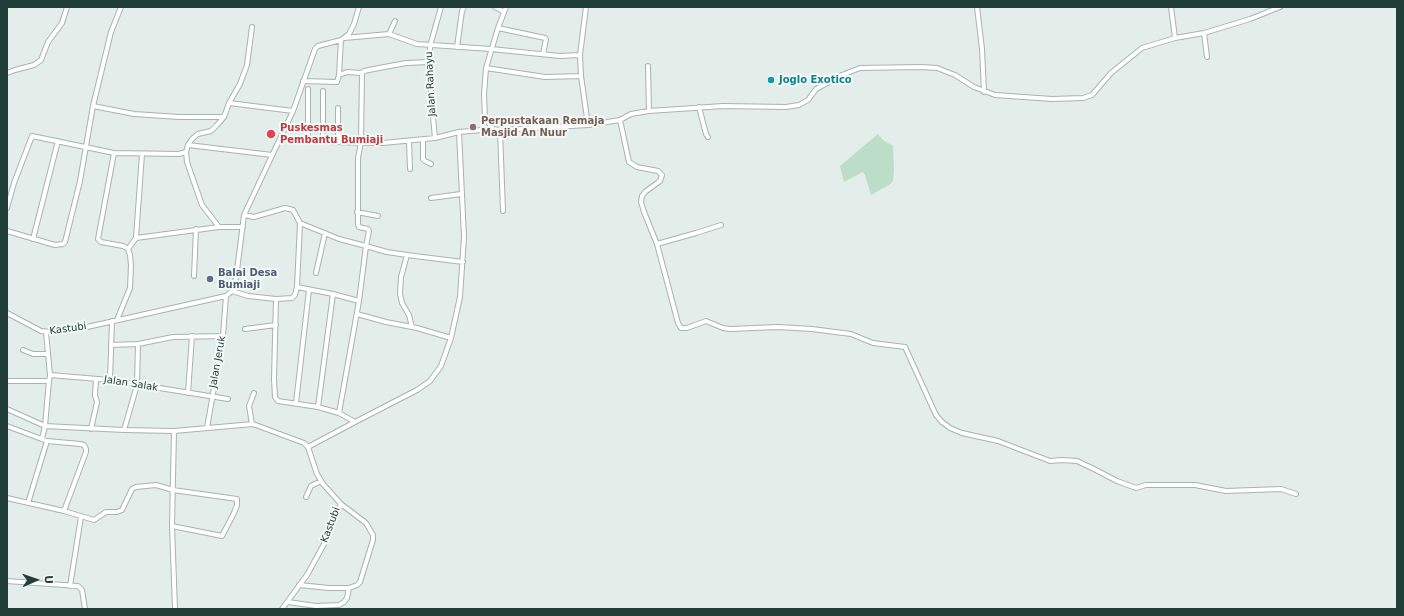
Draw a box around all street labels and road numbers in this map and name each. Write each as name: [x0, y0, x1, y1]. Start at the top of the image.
street label: Jalan Rahayu: [423, 51, 439, 117]
street label: Kastubi: [49, 320, 87, 338]
street label: Jalan Jeruk: [208, 335, 228, 389]
street label: Jalan Salak: [103, 374, 159, 394]
street label: Kastubi: [319, 506, 343, 544]

